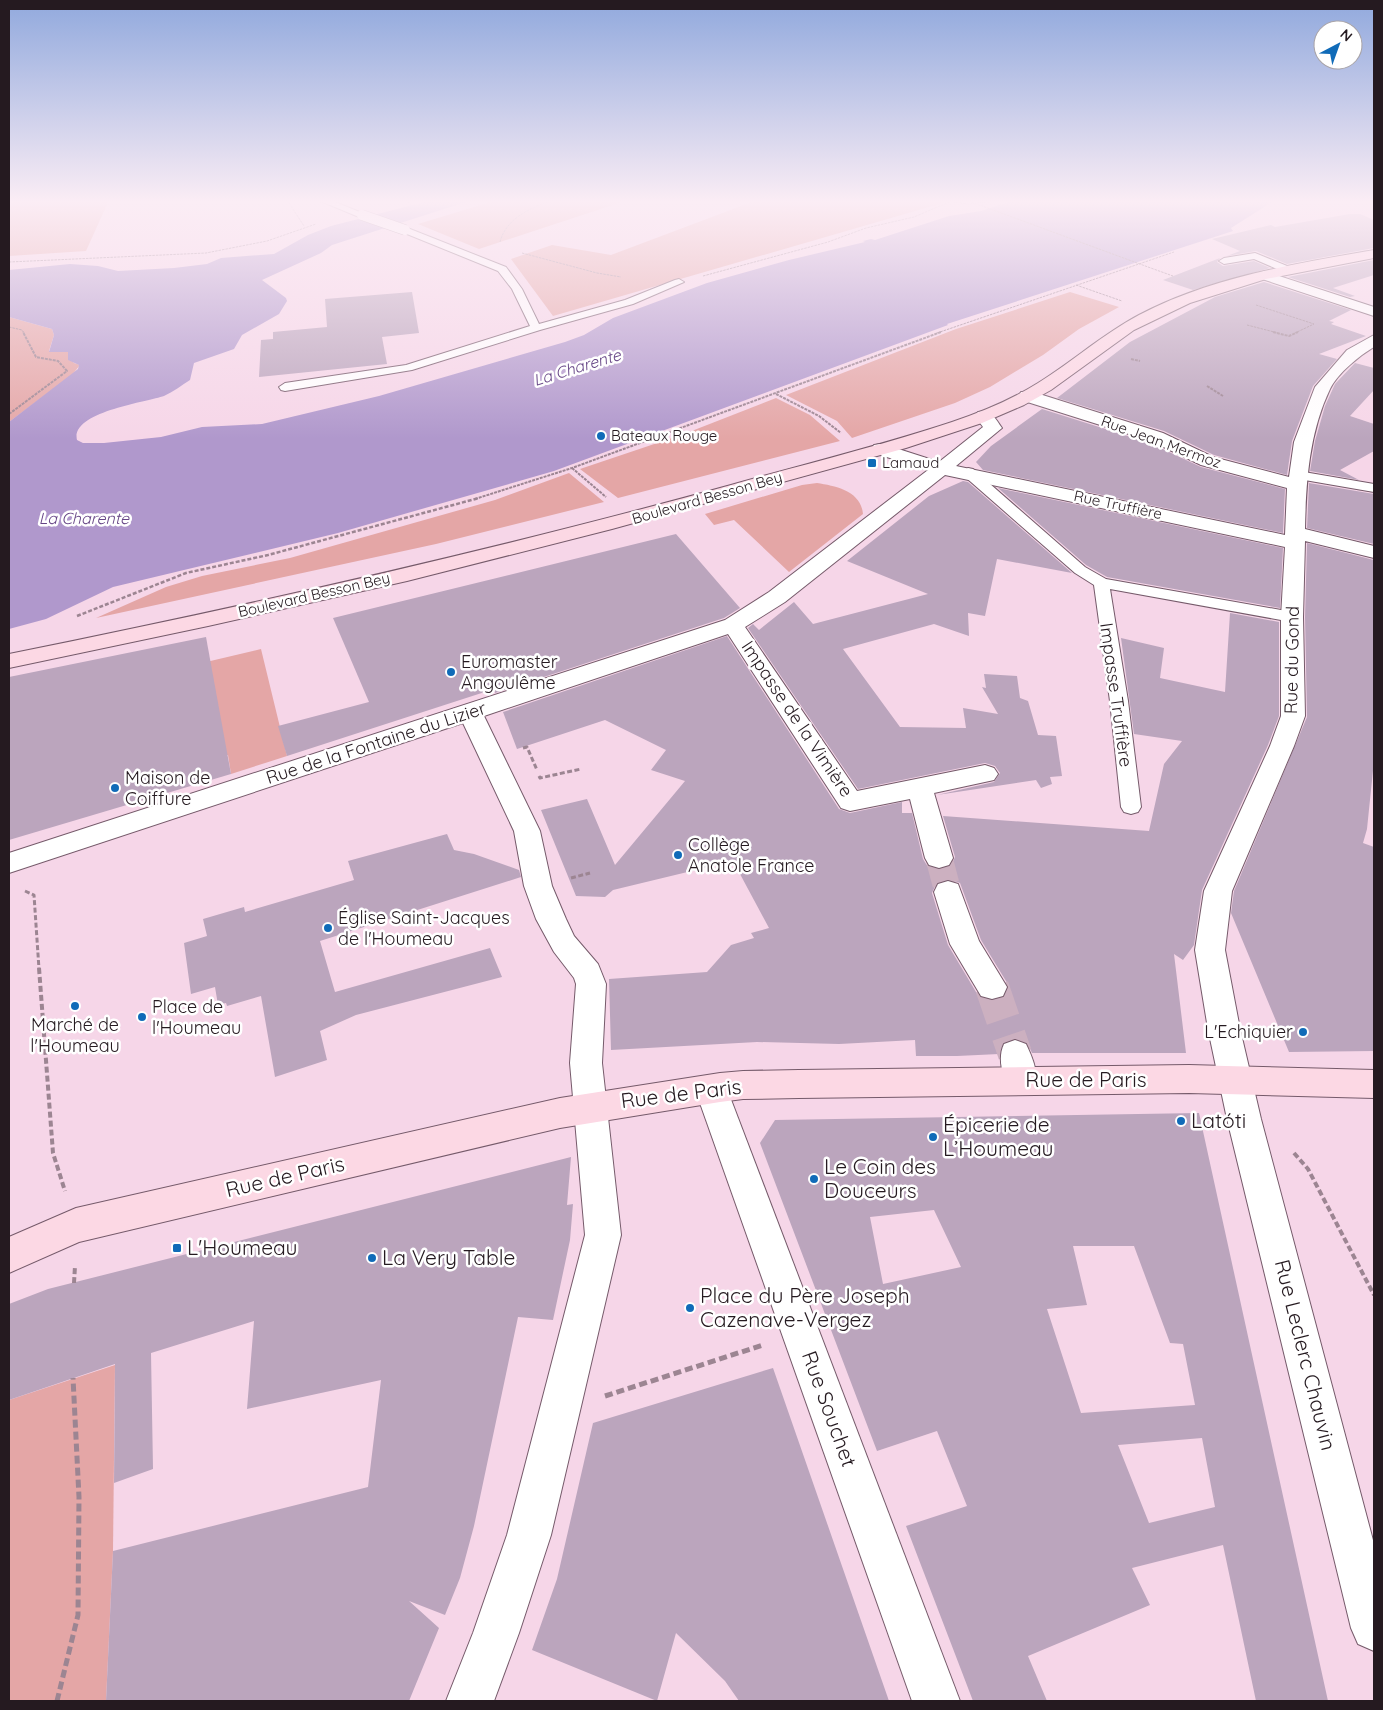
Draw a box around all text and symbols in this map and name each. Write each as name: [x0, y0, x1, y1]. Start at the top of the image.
north arrow: [1313, 20, 1363, 70]
text: N: [1337, 25, 1356, 45]
water label: La Charente: [531, 344, 624, 390]
street label: Rue Jean Mermoz: [1099, 411, 1224, 472]
place label: Bateaux Rouge: [611, 426, 717, 445]
marker: Bateaux Rouge: [595, 430, 607, 442]
place label: Lamaud: [882, 453, 939, 472]
marker: Lamaud: [866, 457, 878, 469]
street label: Boulevard Besson Bey: [630, 467, 784, 528]
street label: Rue Truffière: [1072, 486, 1164, 523]
water label: La Charente: [39, 508, 130, 528]
street label: Boulevard Besson Bey: [236, 568, 392, 621]
street label: Rue du Gond: [1279, 606, 1304, 714]
street label: Impasse Truffière: [1095, 621, 1138, 768]
street label: Impasse de la Vimière: [737, 636, 858, 801]
place label: Euromaster Angoulême: [461, 650, 558, 694]
marker: Euromaster Angoulême: [445, 666, 457, 678]
street label: Rue de la Fontaine du Lizier: [263, 696, 489, 789]
place label: Maison de Coiffure: [125, 766, 210, 810]
marker: Maison de Coiffure: [109, 782, 121, 794]
place label: Collège Anatole France: [688, 833, 814, 877]
marker: Collège Anatole France: [672, 849, 684, 861]
place label: Église Saint-Jacques de l'Houmeau: [338, 906, 510, 950]
marker: Église Saint-Jacques de l'Houmeau: [322, 922, 334, 934]
place label: Place de l'Houmeau: [152, 995, 241, 1039]
marker: Marché de l'Houmeau: [69, 1000, 81, 1012]
marker: Place de l'Houmeau: [136, 1011, 148, 1023]
place label: Marché de l'Houmeau: [30, 1013, 120, 1057]
place label: L'Echiquier: [1204, 1020, 1293, 1043]
marker: L'Echiquier: [1297, 1026, 1309, 1038]
street label: Rue de Paris: [1025, 1066, 1147, 1092]
street label: Rue de Paris: [619, 1073, 743, 1113]
place label: Latóti: [1191, 1107, 1246, 1133]
place label: Épicerie de L’Houmeau: [943, 1111, 1054, 1161]
marker: Latóti: [1175, 1115, 1187, 1127]
marker: Épicerie de L’Houmeau: [927, 1131, 939, 1143]
street label: Rue de Paris: [223, 1150, 347, 1202]
place label: Le Coin des Douceurs: [824, 1153, 936, 1203]
marker: Le Coin des Douceurs: [808, 1173, 820, 1185]
place label: L'Houmeau: [187, 1234, 298, 1260]
marker: L'Houmeau: [171, 1242, 183, 1254]
place label: La Very Table: [382, 1244, 515, 1270]
marker: La Very Table: [366, 1252, 378, 1264]
street label: Rue Leclerc Chauvin: [1270, 1257, 1342, 1453]
place label: Place du Père Joseph Cazenave-Vergez: [700, 1282, 910, 1332]
marker: Place du Père Joseph Cazenave-Vergez: [684, 1302, 696, 1314]
street label: Rue Souchet: [797, 1347, 863, 1470]

